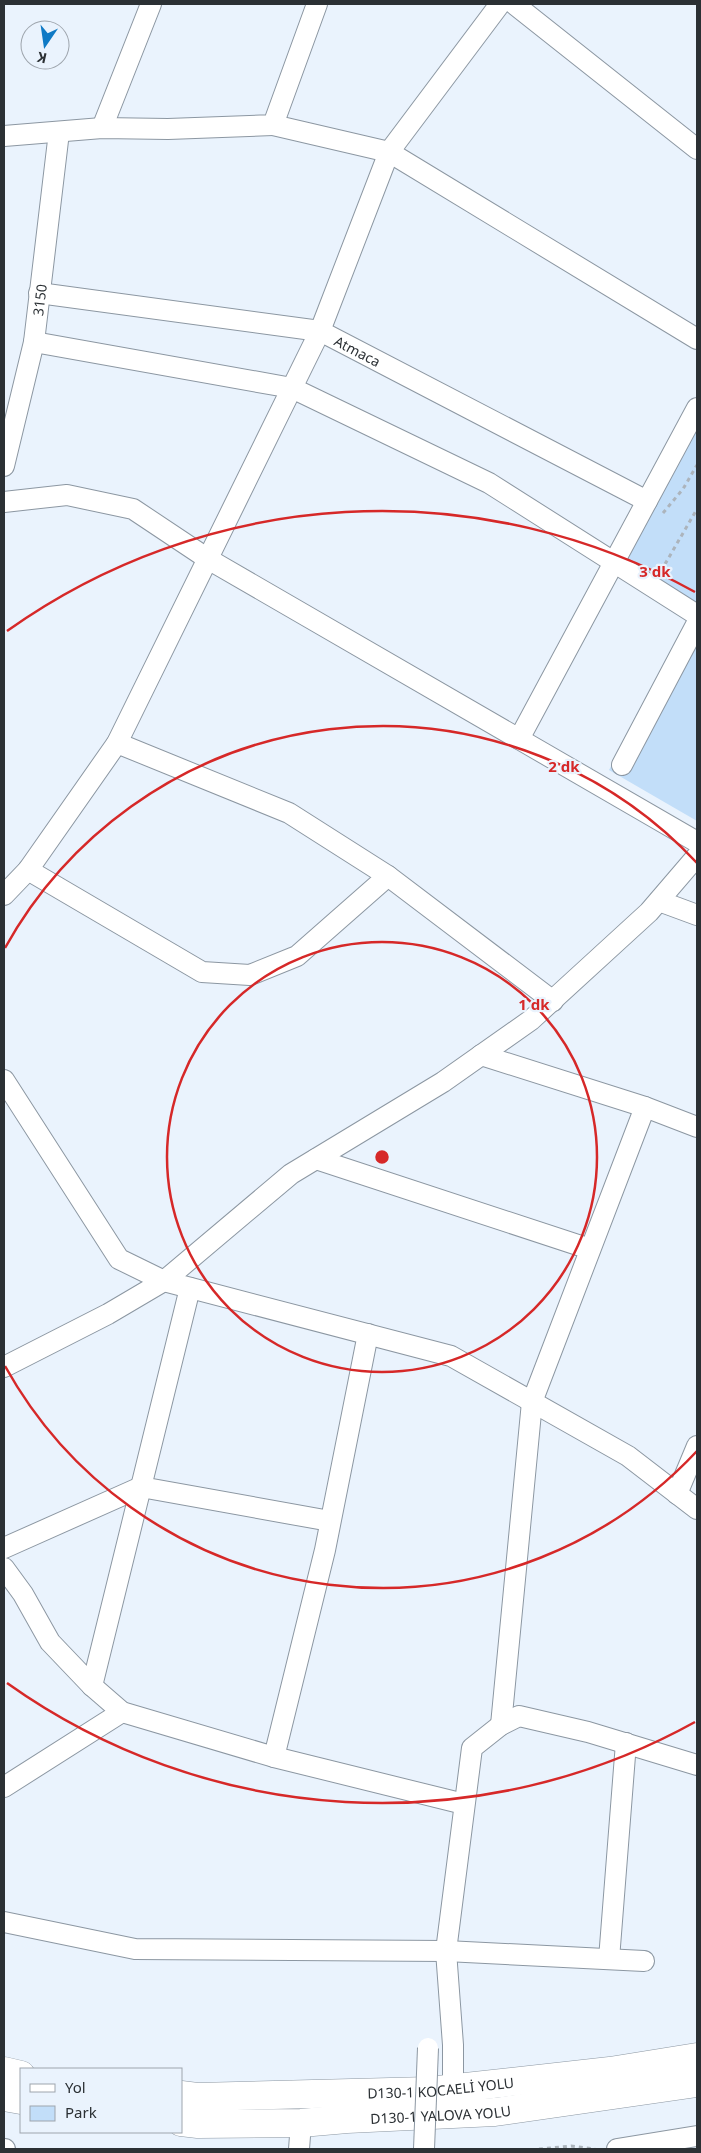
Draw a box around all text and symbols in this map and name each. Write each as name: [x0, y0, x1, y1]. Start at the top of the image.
north arrow: [20, 20, 70, 70]
text: K: [35, 48, 49, 68]
street label: 3150: [28, 283, 50, 317]
street label: Atmaca: [331, 331, 384, 370]
text: 3 dk: [639, 561, 671, 581]
text: 2 dk: [548, 756, 580, 776]
text: 1 dk: [518, 994, 550, 1014]
centre of rings: [373, 1148, 391, 1166]
legend: [20, 2068, 182, 2133]
street label: D130-1 KOCAELİ YOLU: [367, 2072, 515, 2102]
text: Yol: [65, 2077, 86, 2097]
street label: D130-1 YALOVA YOLU: [370, 2100, 512, 2127]
text: Park: [65, 2102, 97, 2122]

